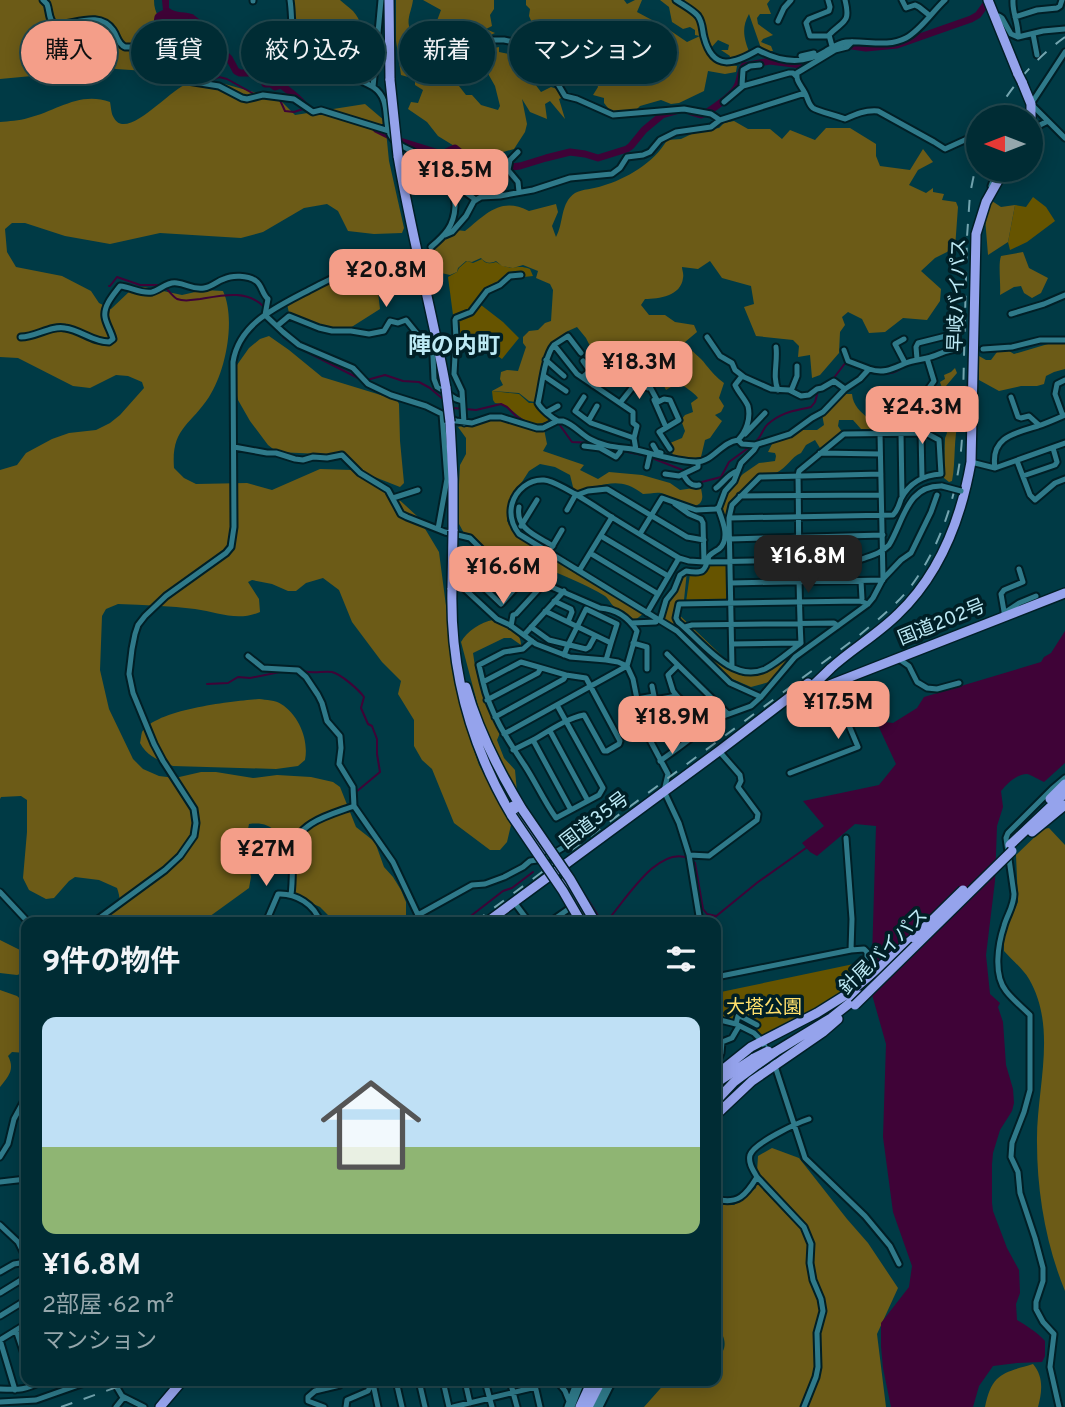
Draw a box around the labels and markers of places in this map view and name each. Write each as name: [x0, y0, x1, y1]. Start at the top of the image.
pin: ¥18.5M: [398, 150, 512, 209]
pin: ¥20.8M: [329, 250, 443, 309]
pin: ¥18.3M: [582, 342, 696, 401]
pin: ¥24.3M: [865, 386, 979, 446]
pin: ¥16.8M: [751, 536, 865, 595]
pin: ¥16.6M: [446, 546, 560, 606]
pin: ¥17.5M: [781, 682, 895, 741]
pin: ¥18.9M: [615, 696, 729, 756]
pin: ¥27M: [225, 828, 307, 888]

